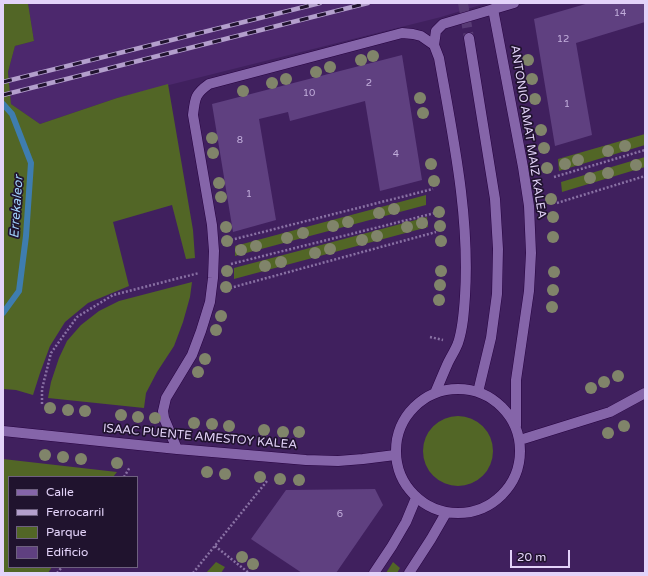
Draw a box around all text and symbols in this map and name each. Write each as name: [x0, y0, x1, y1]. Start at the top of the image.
house number: 14: [614, 7, 626, 19]
house number: 12: [557, 33, 569, 45]
street label: ANTONIO AMAT MAIZ KALEA: [507, 44, 549, 220]
house number: 2: [366, 77, 372, 89]
house number: 10: [303, 87, 315, 99]
house number: 1: [564, 98, 570, 110]
house number: 8: [237, 134, 243, 146]
house number: 4: [393, 148, 399, 160]
water label: Errekaleor: [7, 175, 27, 239]
house number: 1: [246, 188, 252, 200]
street label: ISAAC PUENTE AMESTOY KALEA: [102, 421, 298, 453]
legend: [8, 476, 138, 568]
text: Calle: [46, 485, 74, 499]
text: Ferrocarril: [46, 505, 104, 519]
house number: 6: [337, 508, 343, 520]
text: Parque: [46, 525, 87, 539]
scale bar: [512, 542, 572, 568]
text: Edificio: [46, 545, 88, 559]
text: 20 m: [517, 550, 546, 564]

